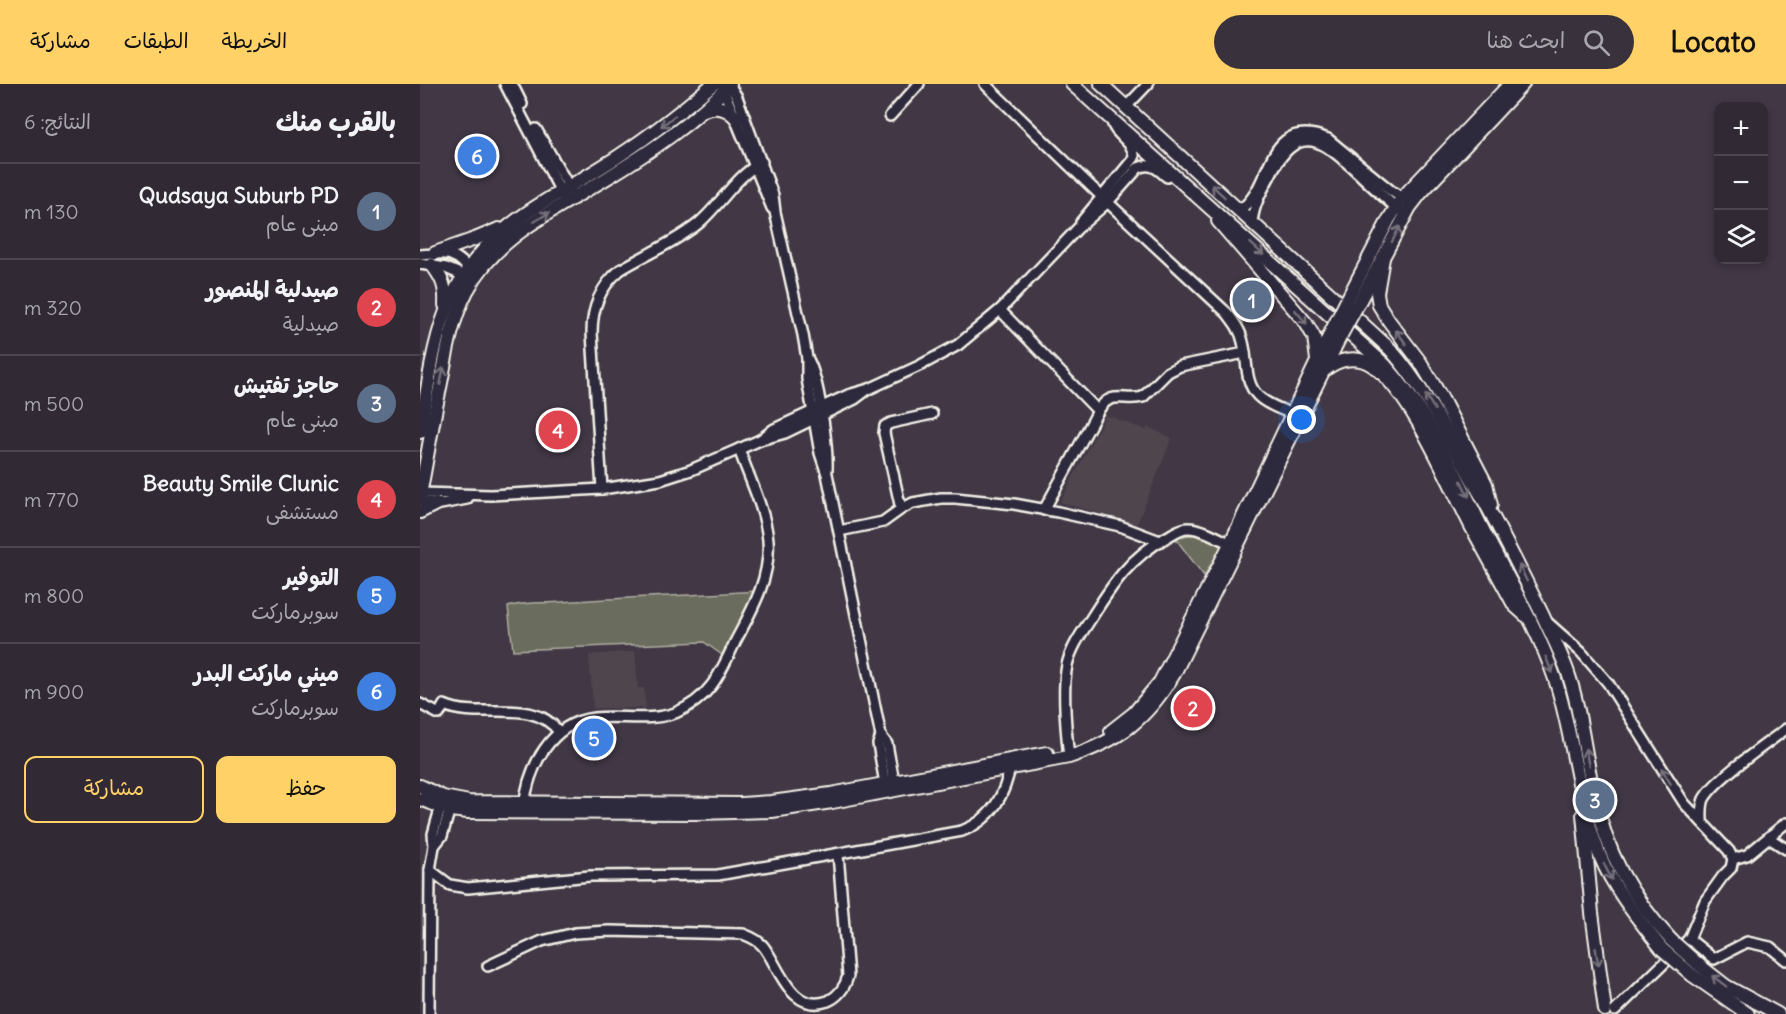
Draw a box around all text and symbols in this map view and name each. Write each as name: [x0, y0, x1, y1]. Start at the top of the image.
search box: [1214, 15, 1634, 69]
text: Locato: [1670, 24, 1756, 60]
text: ابحث هنا: [1486, 26, 1565, 54]
icon: search: [1580, 26, 1613, 59]
text: مشاركة: [30, 27, 91, 54]
text: الطبقات: [124, 27, 189, 54]
text: الخريطة: [222, 27, 287, 54]
map controls: [1714, 102, 1768, 264]
button: +: [1714, 102, 1768, 156]
text: بالقرب منك: [276, 105, 396, 138]
text: النتائج: 6: [24, 109, 91, 134]
one-way arrow: [660, 115, 676, 128]
pin: 6: [458, 134, 496, 178]
button: −: [1714, 156, 1768, 210]
text: Qudsaya Suburb PD: [139, 181, 339, 209]
one-way arrow: [1211, 184, 1226, 198]
text: 130 m: [24, 199, 79, 224]
text: 1: [373, 199, 380, 224]
button: layers: [1714, 210, 1768, 264]
text: مبنى عام: [266, 211, 339, 236]
one-way arrow: [533, 211, 550, 223]
one-way arrow: [1391, 226, 1402, 244]
one-way arrow: [1249, 242, 1264, 256]
text: صيدلية المنصور: [206, 275, 339, 303]
pin: 1: [1232, 278, 1272, 322]
text: 320 m: [24, 295, 82, 320]
text: 2: [371, 295, 382, 320]
one-way arrow: [1294, 309, 1307, 325]
text: صيدلية: [283, 311, 339, 336]
one-way arrow: [1395, 329, 1407, 345]
one-way arrow: [437, 366, 448, 386]
text: حاجز تفتيش: [234, 371, 339, 399]
text: 500 m: [24, 391, 84, 416]
text: 3: [371, 391, 382, 416]
one-way arrow: [1423, 394, 1436, 411]
your location: [1287, 405, 1316, 434]
text: مبنى عام: [266, 407, 339, 432]
pin: 4: [538, 408, 578, 452]
text: Beauty Smile Clunic: [143, 469, 339, 497]
one-way arrow: [1459, 480, 1471, 498]
text: 770 m: [24, 487, 79, 512]
text: 4: [371, 487, 382, 512]
text: مستشفى: [266, 499, 339, 524]
text: التوفير: [283, 563, 339, 591]
one-way arrow: [1517, 565, 1528, 583]
text: 800 m: [24, 583, 84, 608]
text: 5: [371, 583, 382, 608]
text: سوبرماركت: [251, 599, 339, 624]
one-way arrow: [1544, 655, 1555, 674]
text: ميني ماركت البدر: [194, 659, 339, 687]
text: 900 m: [24, 679, 84, 704]
text: 6: [371, 679, 382, 704]
pin: 2: [1174, 686, 1212, 730]
text: سوبرماركت: [251, 695, 339, 720]
pin: 5: [574, 716, 614, 760]
one-way arrow: [1581, 747, 1592, 767]
button: مشاركة: [24, 756, 204, 823]
button: حفظ: [216, 756, 396, 823]
one-way arrow: [1660, 768, 1672, 785]
pin: 3: [1576, 778, 1614, 822]
one-way arrow: [1603, 863, 1615, 881]
one-way arrow: [1592, 947, 1603, 966]
one-way arrow: [1712, 974, 1728, 987]

